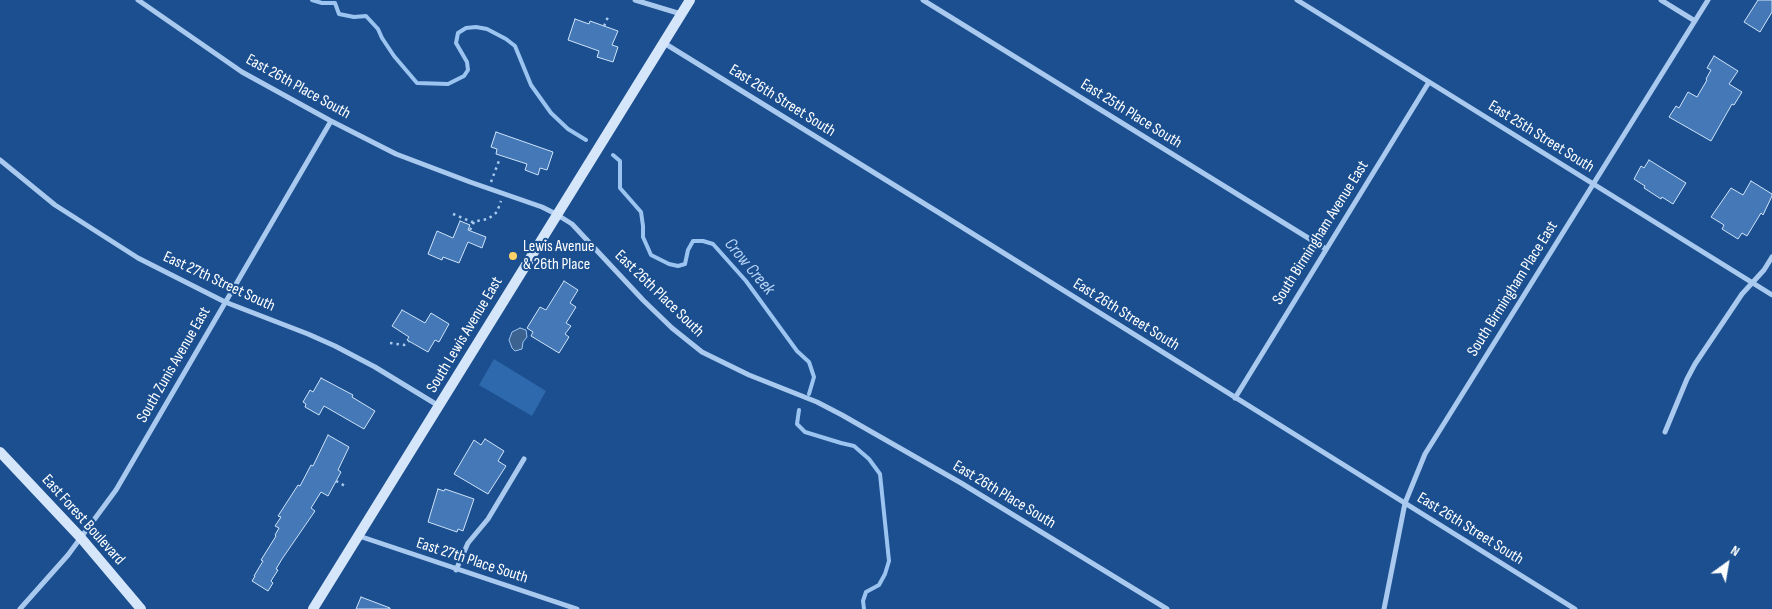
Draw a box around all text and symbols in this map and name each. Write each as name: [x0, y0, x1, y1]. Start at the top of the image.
street label: East 26th Place South: [242, 50, 354, 124]
street label: East 26th Street South: [725, 61, 839, 141]
street label: East 25th Place South: [1077, 75, 1185, 153]
street label: East 25th Street South: [1485, 97, 1597, 177]
street label: South Birmingham Avenue East: [1269, 157, 1373, 309]
street label: South Birmingham Place East: [1464, 218, 1562, 360]
water label: Crow Creek: [719, 234, 779, 300]
place label: Lewis Avenue & 26th Place: [523, 237, 594, 275]
street label: East 26th Place South: [610, 247, 708, 341]
street label: East 27th Street South: [160, 248, 278, 316]
marker: Lewis Avenue & 26th Place: [507, 250, 519, 262]
street label: South Lewis Avenue East: [423, 274, 507, 396]
street label: East 26th Street South: [1069, 275, 1183, 355]
street label: South Zunis Avenue East: [133, 304, 215, 426]
street label: East 26th Place South: [949, 457, 1059, 533]
street label: East Forest Boulevard: [37, 471, 129, 569]
street label: East 26th Street South: [1413, 489, 1527, 569]
street label: East 27th Place South: [414, 534, 530, 588]
north arrow: [1702, 539, 1752, 589]
text: N: [1728, 542, 1743, 560]

